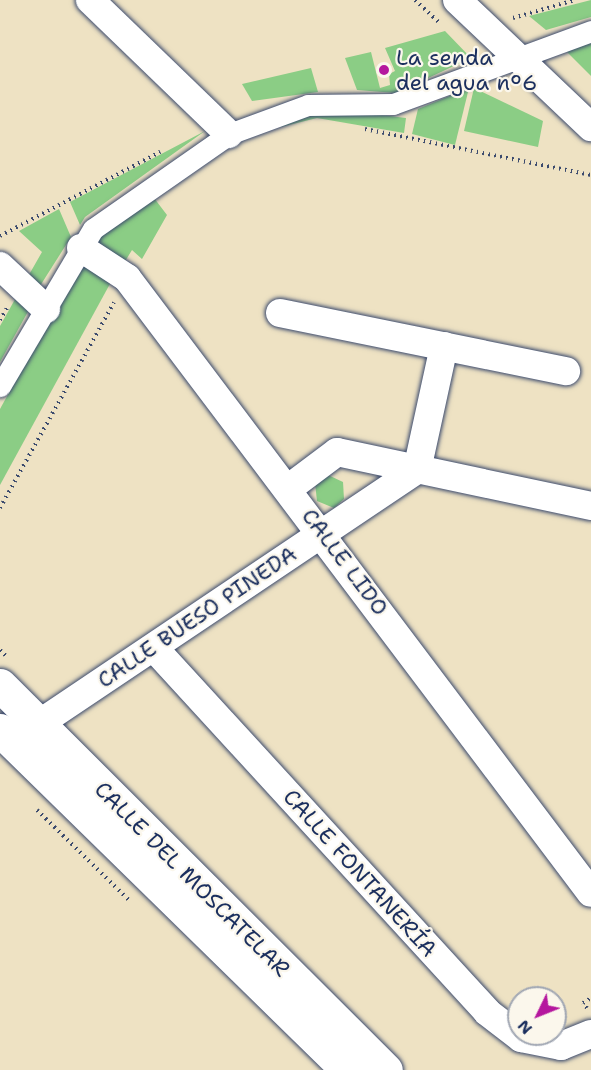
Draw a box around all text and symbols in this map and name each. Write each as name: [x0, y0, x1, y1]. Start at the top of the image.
place label: La senda del agua nº6: [396, 44, 537, 96]
marker: La senda del agua nº6: [377, 63, 391, 77]
street label: CALLE LIDO: [296, 503, 394, 621]
street label: CALLE BUESO PINEDA: [92, 540, 302, 694]
street label: CALLE DEL MOSCATELAR: [89, 776, 295, 982]
street label: CALLE FONTANERÍA: [278, 784, 442, 962]
north arrow: [507, 986, 567, 1046]
text: N: [513, 1015, 537, 1039]

